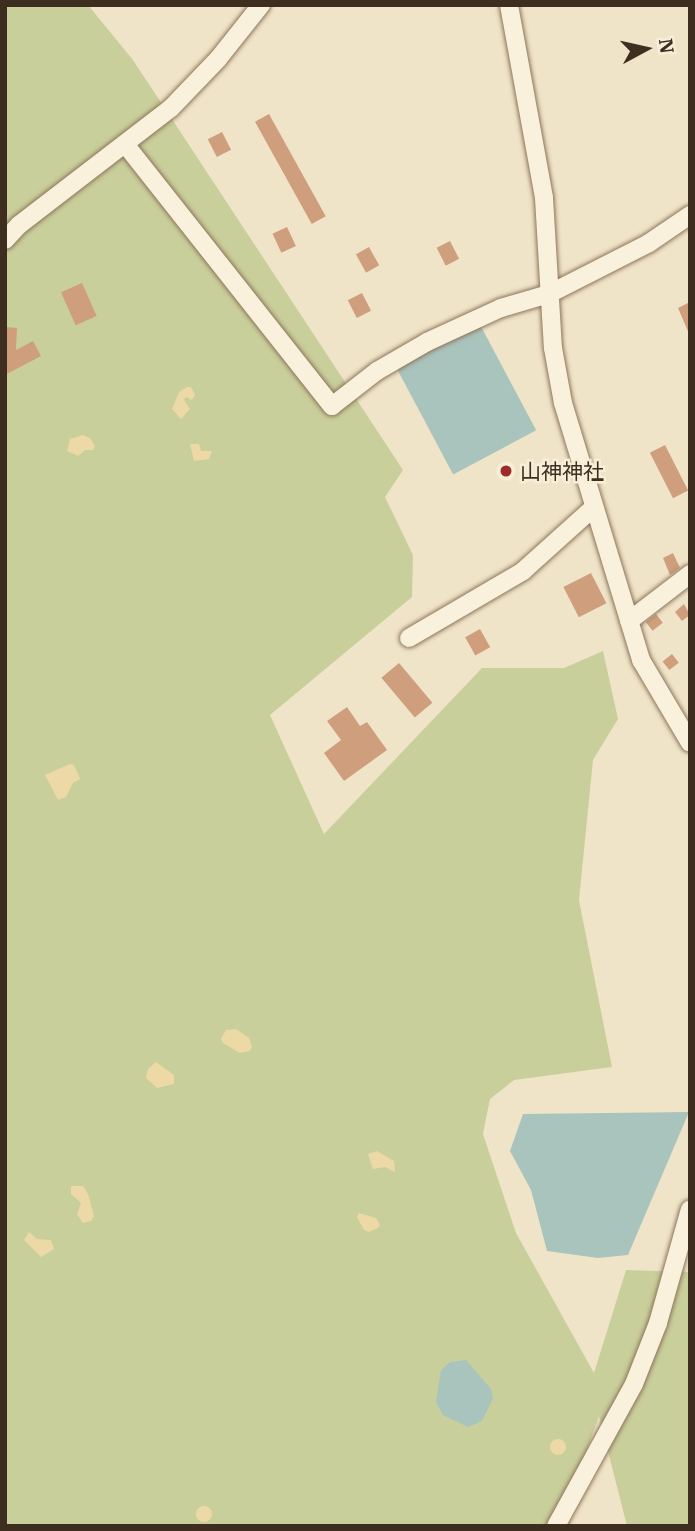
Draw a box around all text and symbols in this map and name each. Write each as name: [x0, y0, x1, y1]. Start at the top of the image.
north arrow: [611, 14, 681, 84]
text: N: [654, 37, 680, 55]
place label: 山神神社: [520, 458, 604, 484]
marker: 山神神社: [498, 463, 514, 479]

